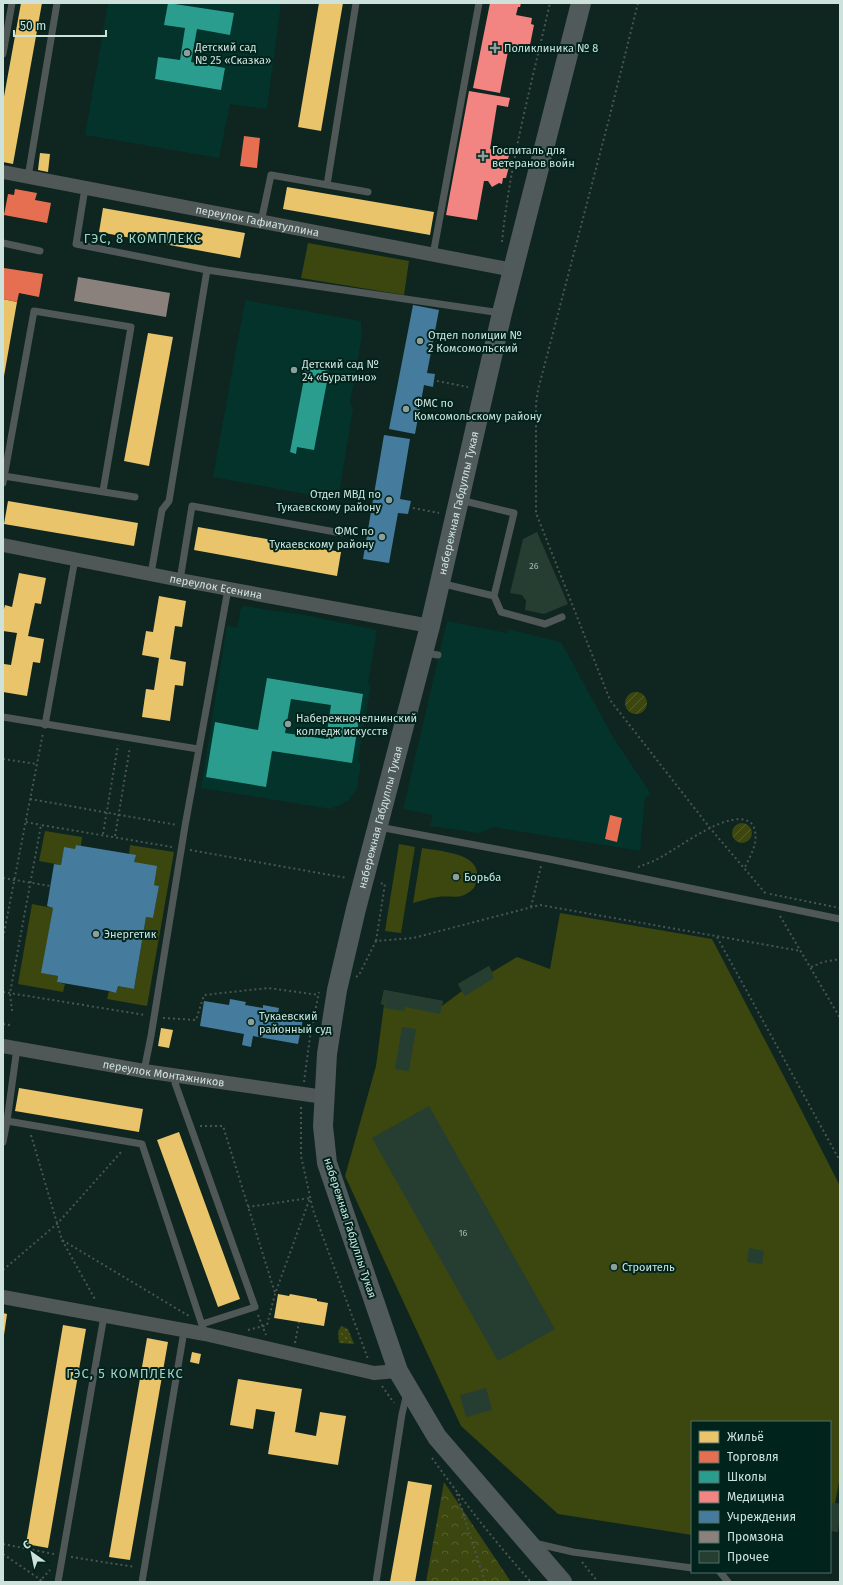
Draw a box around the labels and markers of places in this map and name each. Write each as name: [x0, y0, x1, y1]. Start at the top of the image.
place label: Детский сад № 25 «Сказка»: [194, 41, 271, 67]
marker: Поликлиника № 8: [489, 42, 501, 54]
place label: Поликлиника № 8: [504, 42, 598, 55]
marker: Детский сад № 25 «Сказка»: [182, 48, 192, 58]
place label: Госпиталь для ветеранов войн: [492, 144, 575, 170]
marker: Госпиталь для ветеранов войн: [477, 150, 489, 162]
place label: Отдел полиции № 2 Комсомольский: [428, 329, 522, 355]
marker: Отдел полиции № 2 Комсомольский: [415, 336, 425, 346]
place label: Детский сад № 24 «Буратино»: [301, 358, 379, 384]
marker: Детский сад № 24 «Буратино»: [289, 365, 299, 375]
place label: ФМС по Комсомольскому району: [414, 397, 542, 423]
marker: ФМС по Комсомольскому району: [401, 404, 411, 414]
place label: Отдел МВД по Тукаевскому району: [276, 488, 382, 514]
marker: Отдел МВД по Тукаевскому району: [384, 495, 394, 505]
place label: ФМС по Тукаевскому району: [269, 525, 375, 551]
marker: ФМС по Тукаевскому району: [377, 532, 387, 542]
place label: Набережночелнинский колледж искусств: [296, 712, 417, 738]
marker: Набережночелнинский колледж искусств: [283, 719, 293, 729]
place label: Борьба: [464, 871, 501, 884]
marker: Борьба: [451, 872, 461, 882]
place label: Энергетик: [104, 928, 157, 941]
marker: Энергетик: [91, 929, 101, 939]
place label: Тукаевский районный суд: [259, 1010, 332, 1036]
marker: Тукаевский районный суд: [246, 1017, 256, 1027]
place label: Строитель: [622, 1261, 675, 1274]
marker: Строитель: [609, 1262, 619, 1272]

